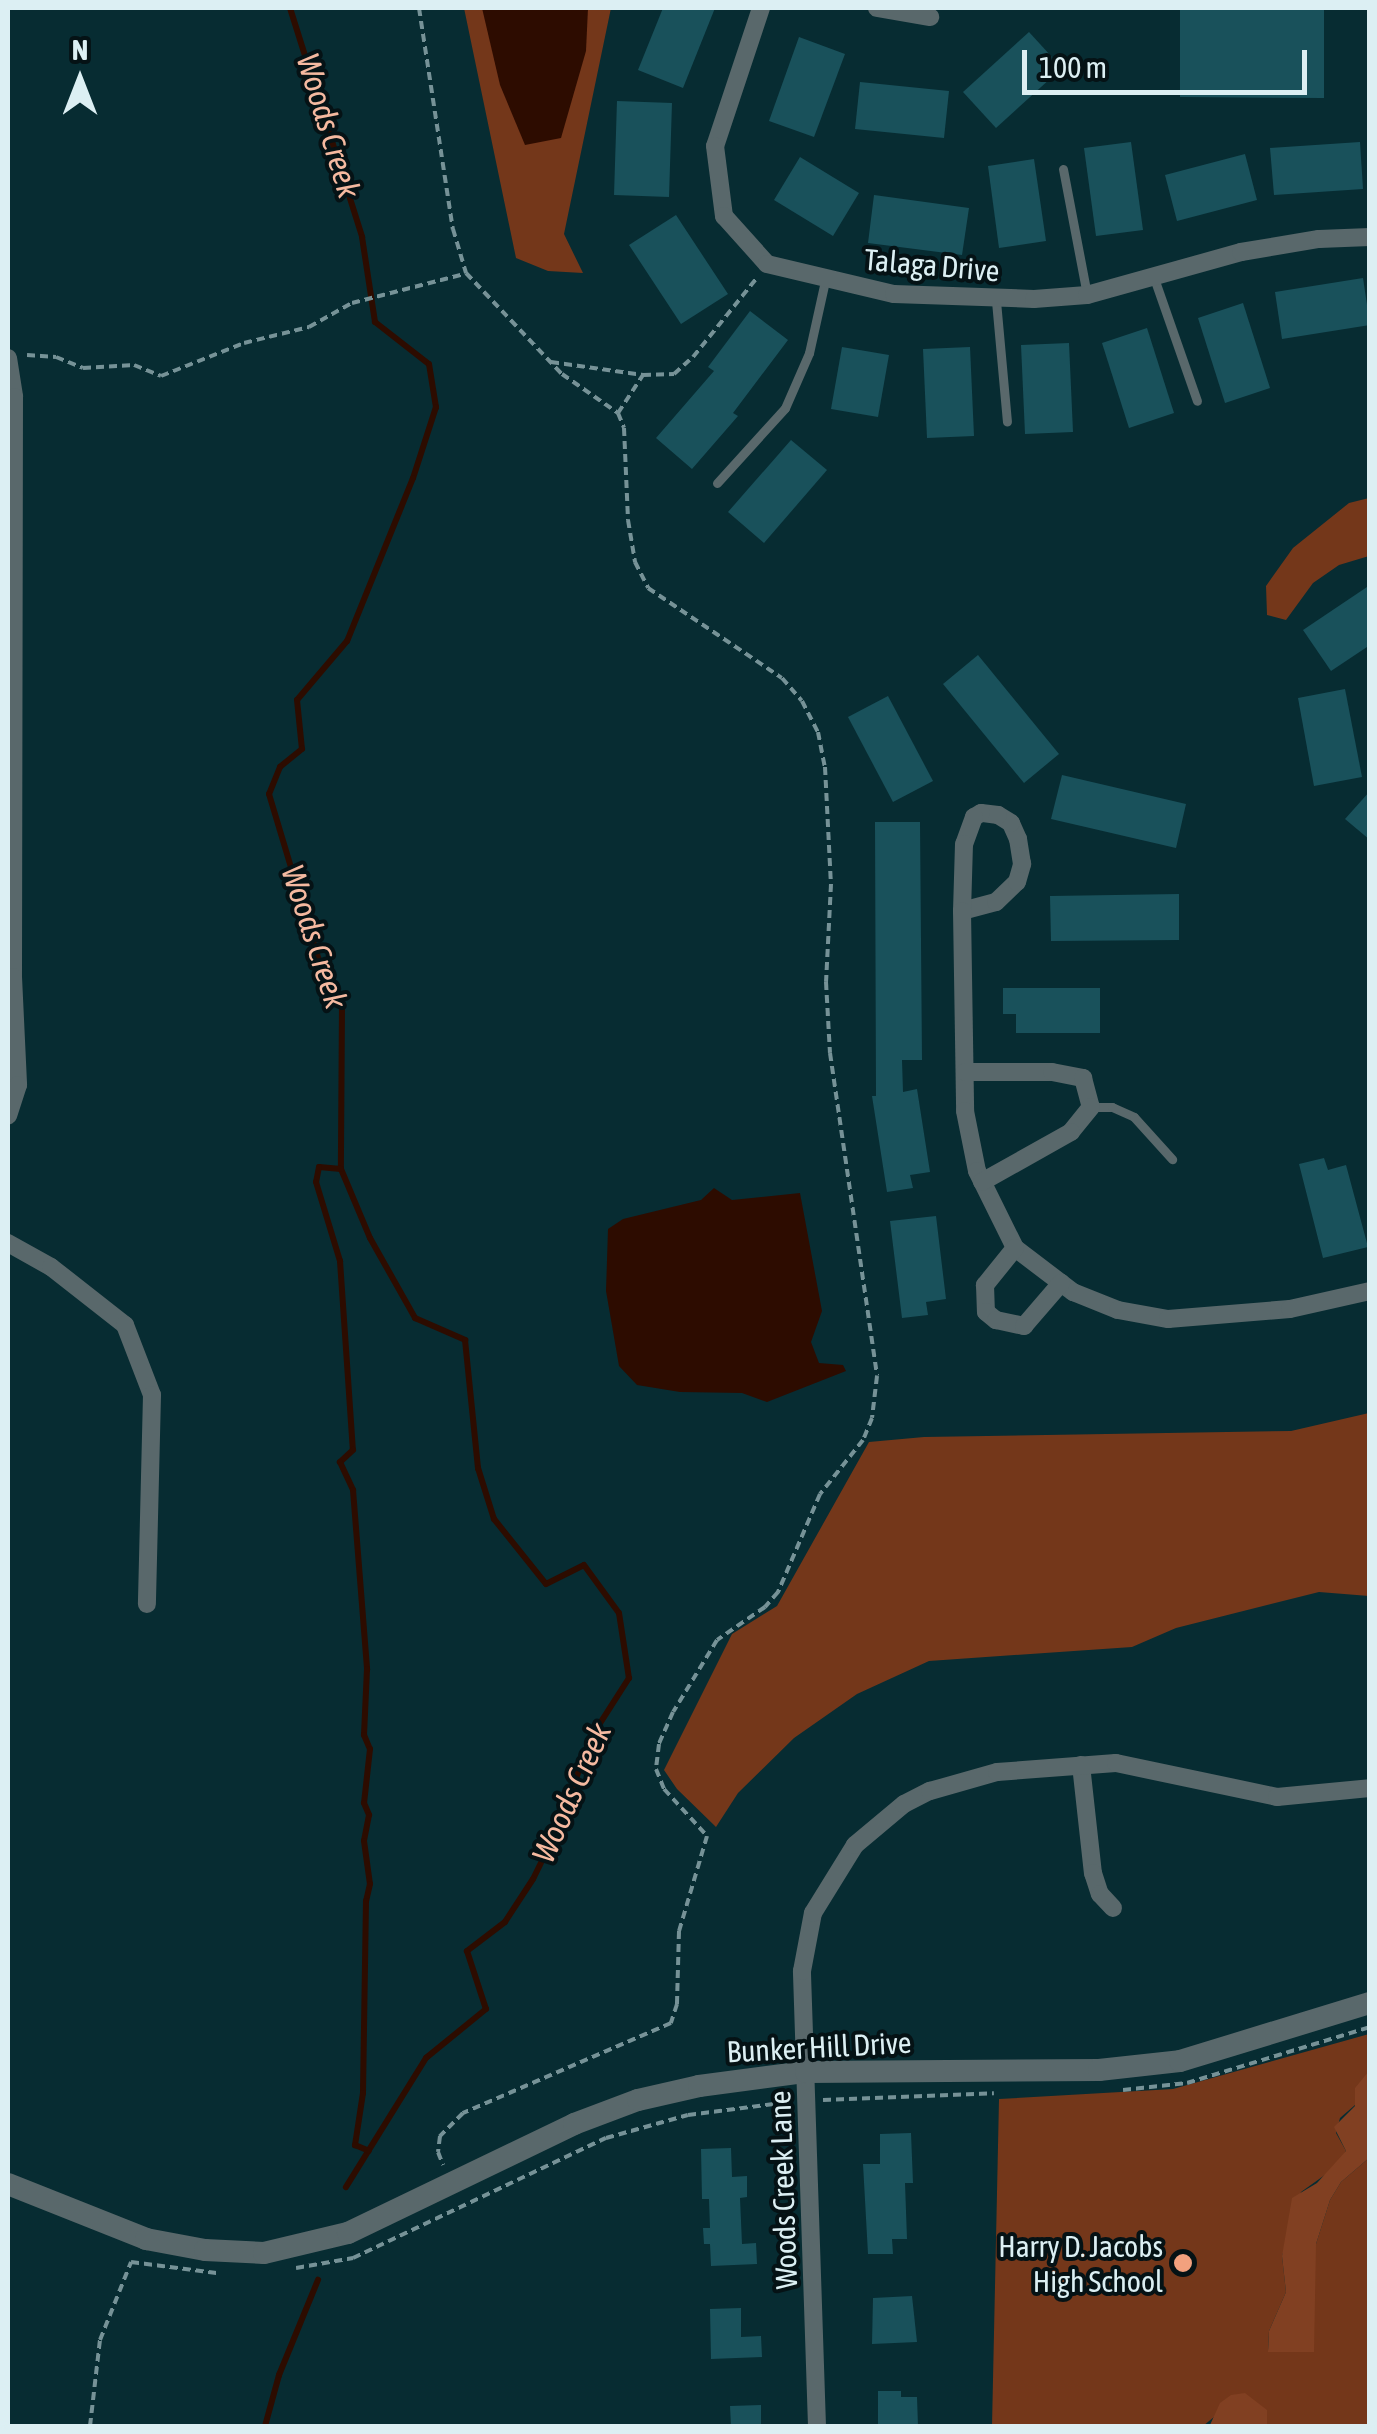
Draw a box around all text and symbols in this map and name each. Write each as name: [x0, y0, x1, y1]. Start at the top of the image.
north arrow: [30, 30, 130, 130]
scale bar: [1027, 30, 1312, 92]
text: N: [72, 34, 88, 66]
water label: Woods Creek: [288, 49, 368, 203]
text: 100 m: [1039, 50, 1107, 84]
street label: Talaga Drive: [863, 241, 1001, 289]
water label: Woods Creek: [273, 860, 355, 1014]
water label: Woods Creek: [524, 1717, 620, 1869]
street label: Bunker Hill Drive: [726, 2024, 912, 2070]
street label: Woods Creek Lane: [762, 2090, 804, 2290]
place label: Harry D. Jacobs High School: [998, 2228, 1163, 2298]
marker: Harry D. Jacobs High School: [1172, 2252, 1194, 2274]

